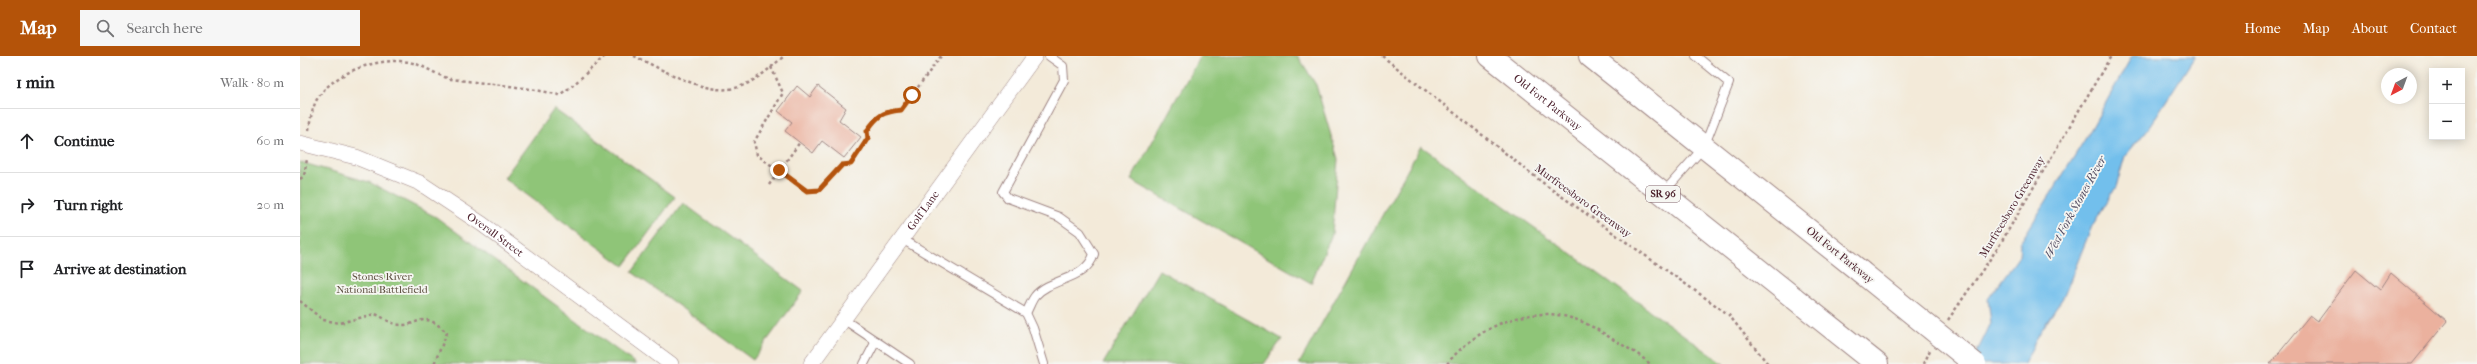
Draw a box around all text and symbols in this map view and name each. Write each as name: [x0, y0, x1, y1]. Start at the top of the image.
search box: [80, 10, 360, 46]
text: Map: [20, 17, 56, 39]
icon: search: [94, 17, 116, 39]
text: Search here: [126, 19, 203, 37]
text: Home: [2244, 20, 2281, 37]
text: Map: [2303, 20, 2330, 37]
text: About: [2352, 20, 2388, 37]
text: Contact: [2410, 20, 2457, 37]
north arrow: [2381, 68, 2417, 104]
map controls: [2429, 68, 2465, 140]
button: +: [2429, 68, 2465, 104]
street label: Old Fort Parkway: [1511, 71, 1585, 134]
text: 1 min: [16, 72, 55, 92]
text: Walk · 80 m: [220, 75, 284, 90]
route start: [903, 86, 921, 104]
button: −: [2429, 104, 2465, 140]
icon: ahead: [16, 130, 38, 152]
text: Continue: [54, 132, 114, 150]
text: 60 m: [256, 133, 284, 148]
water label: West Fork Stones River: [2041, 152, 2110, 261]
street label: Murfreesboro Greenway: [1977, 153, 2048, 260]
route end: [770, 161, 788, 179]
street label: Murfreesboro Greenway: [1532, 162, 1635, 241]
road number: SR 96: [1646, 186, 1680, 202]
street label: Golf Lane: [904, 188, 942, 233]
icon: right: [16, 194, 38, 216]
text: Turn right: [54, 196, 123, 214]
text: 20 m: [257, 197, 284, 212]
street label: Overall Street: [465, 209, 526, 259]
street label: Old Fort Parkway: [1804, 224, 1877, 287]
icon: arrive: [16, 258, 38, 280]
text: Arrive at destination: [54, 260, 186, 278]
park label: Stones River National Battlefield: [336, 270, 429, 296]

